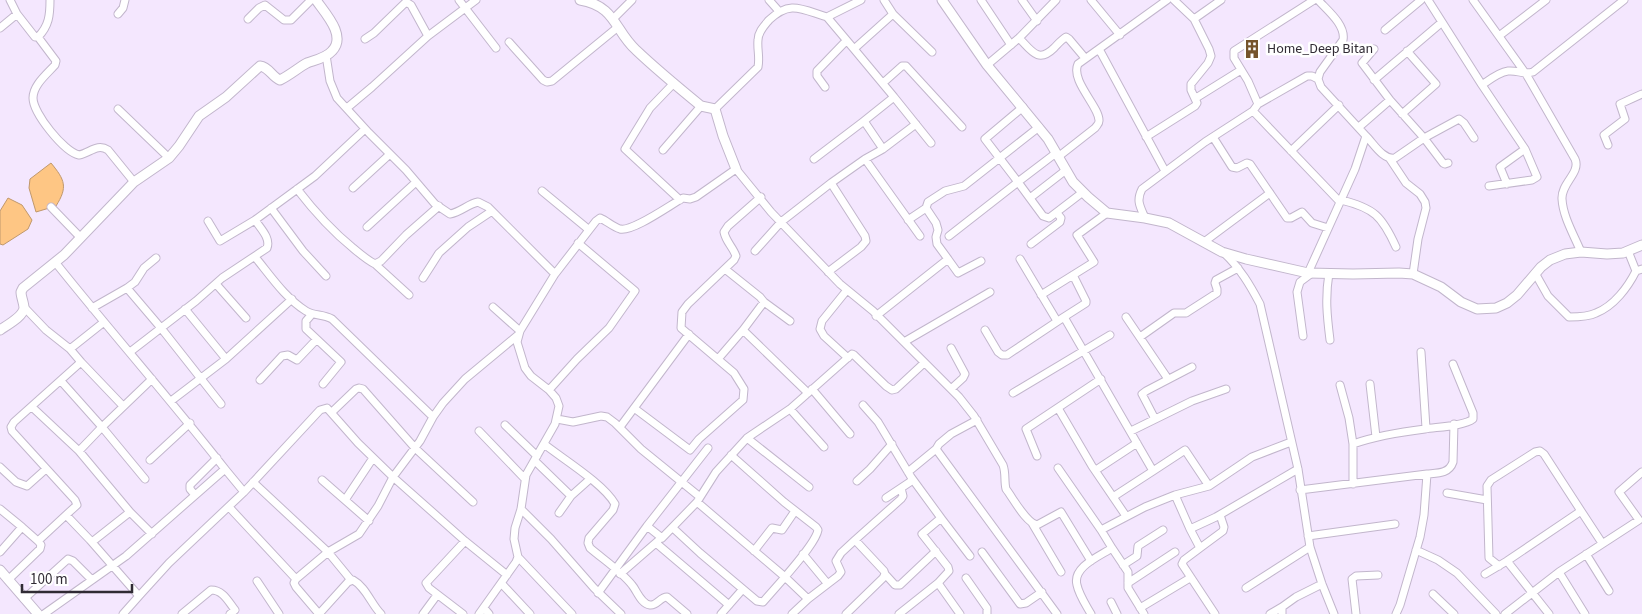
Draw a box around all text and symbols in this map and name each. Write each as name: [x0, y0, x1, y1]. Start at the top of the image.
building icon: Home_Deep Bitan: [1241, 38, 1263, 60]
place label: Home_Deep Bitan: [1267, 39, 1373, 59]
scale bar: [22, 562, 132, 594]
text: 100 m: [30, 569, 68, 590]

